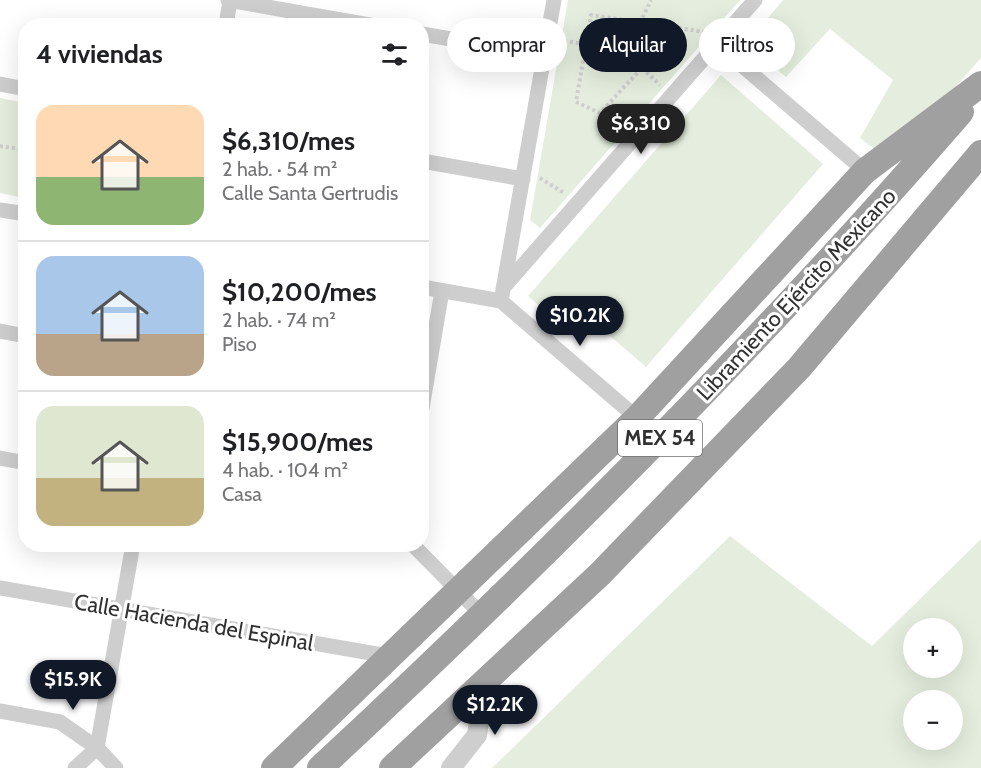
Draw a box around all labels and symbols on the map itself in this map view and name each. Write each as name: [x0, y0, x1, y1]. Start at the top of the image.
pin: $6,310: [592, 104, 690, 155]
street label: Libramiento Ejército Mexicano: [691, 183, 902, 406]
pin: $10.2K: [531, 296, 629, 347]
road number: MEX 54: [618, 420, 702, 456]
street label: Calle Hacienda del Espinal: [72, 588, 316, 657]
pin: $15.9K: [24, 660, 122, 711]
pin: $12.2K: [446, 685, 544, 736]

